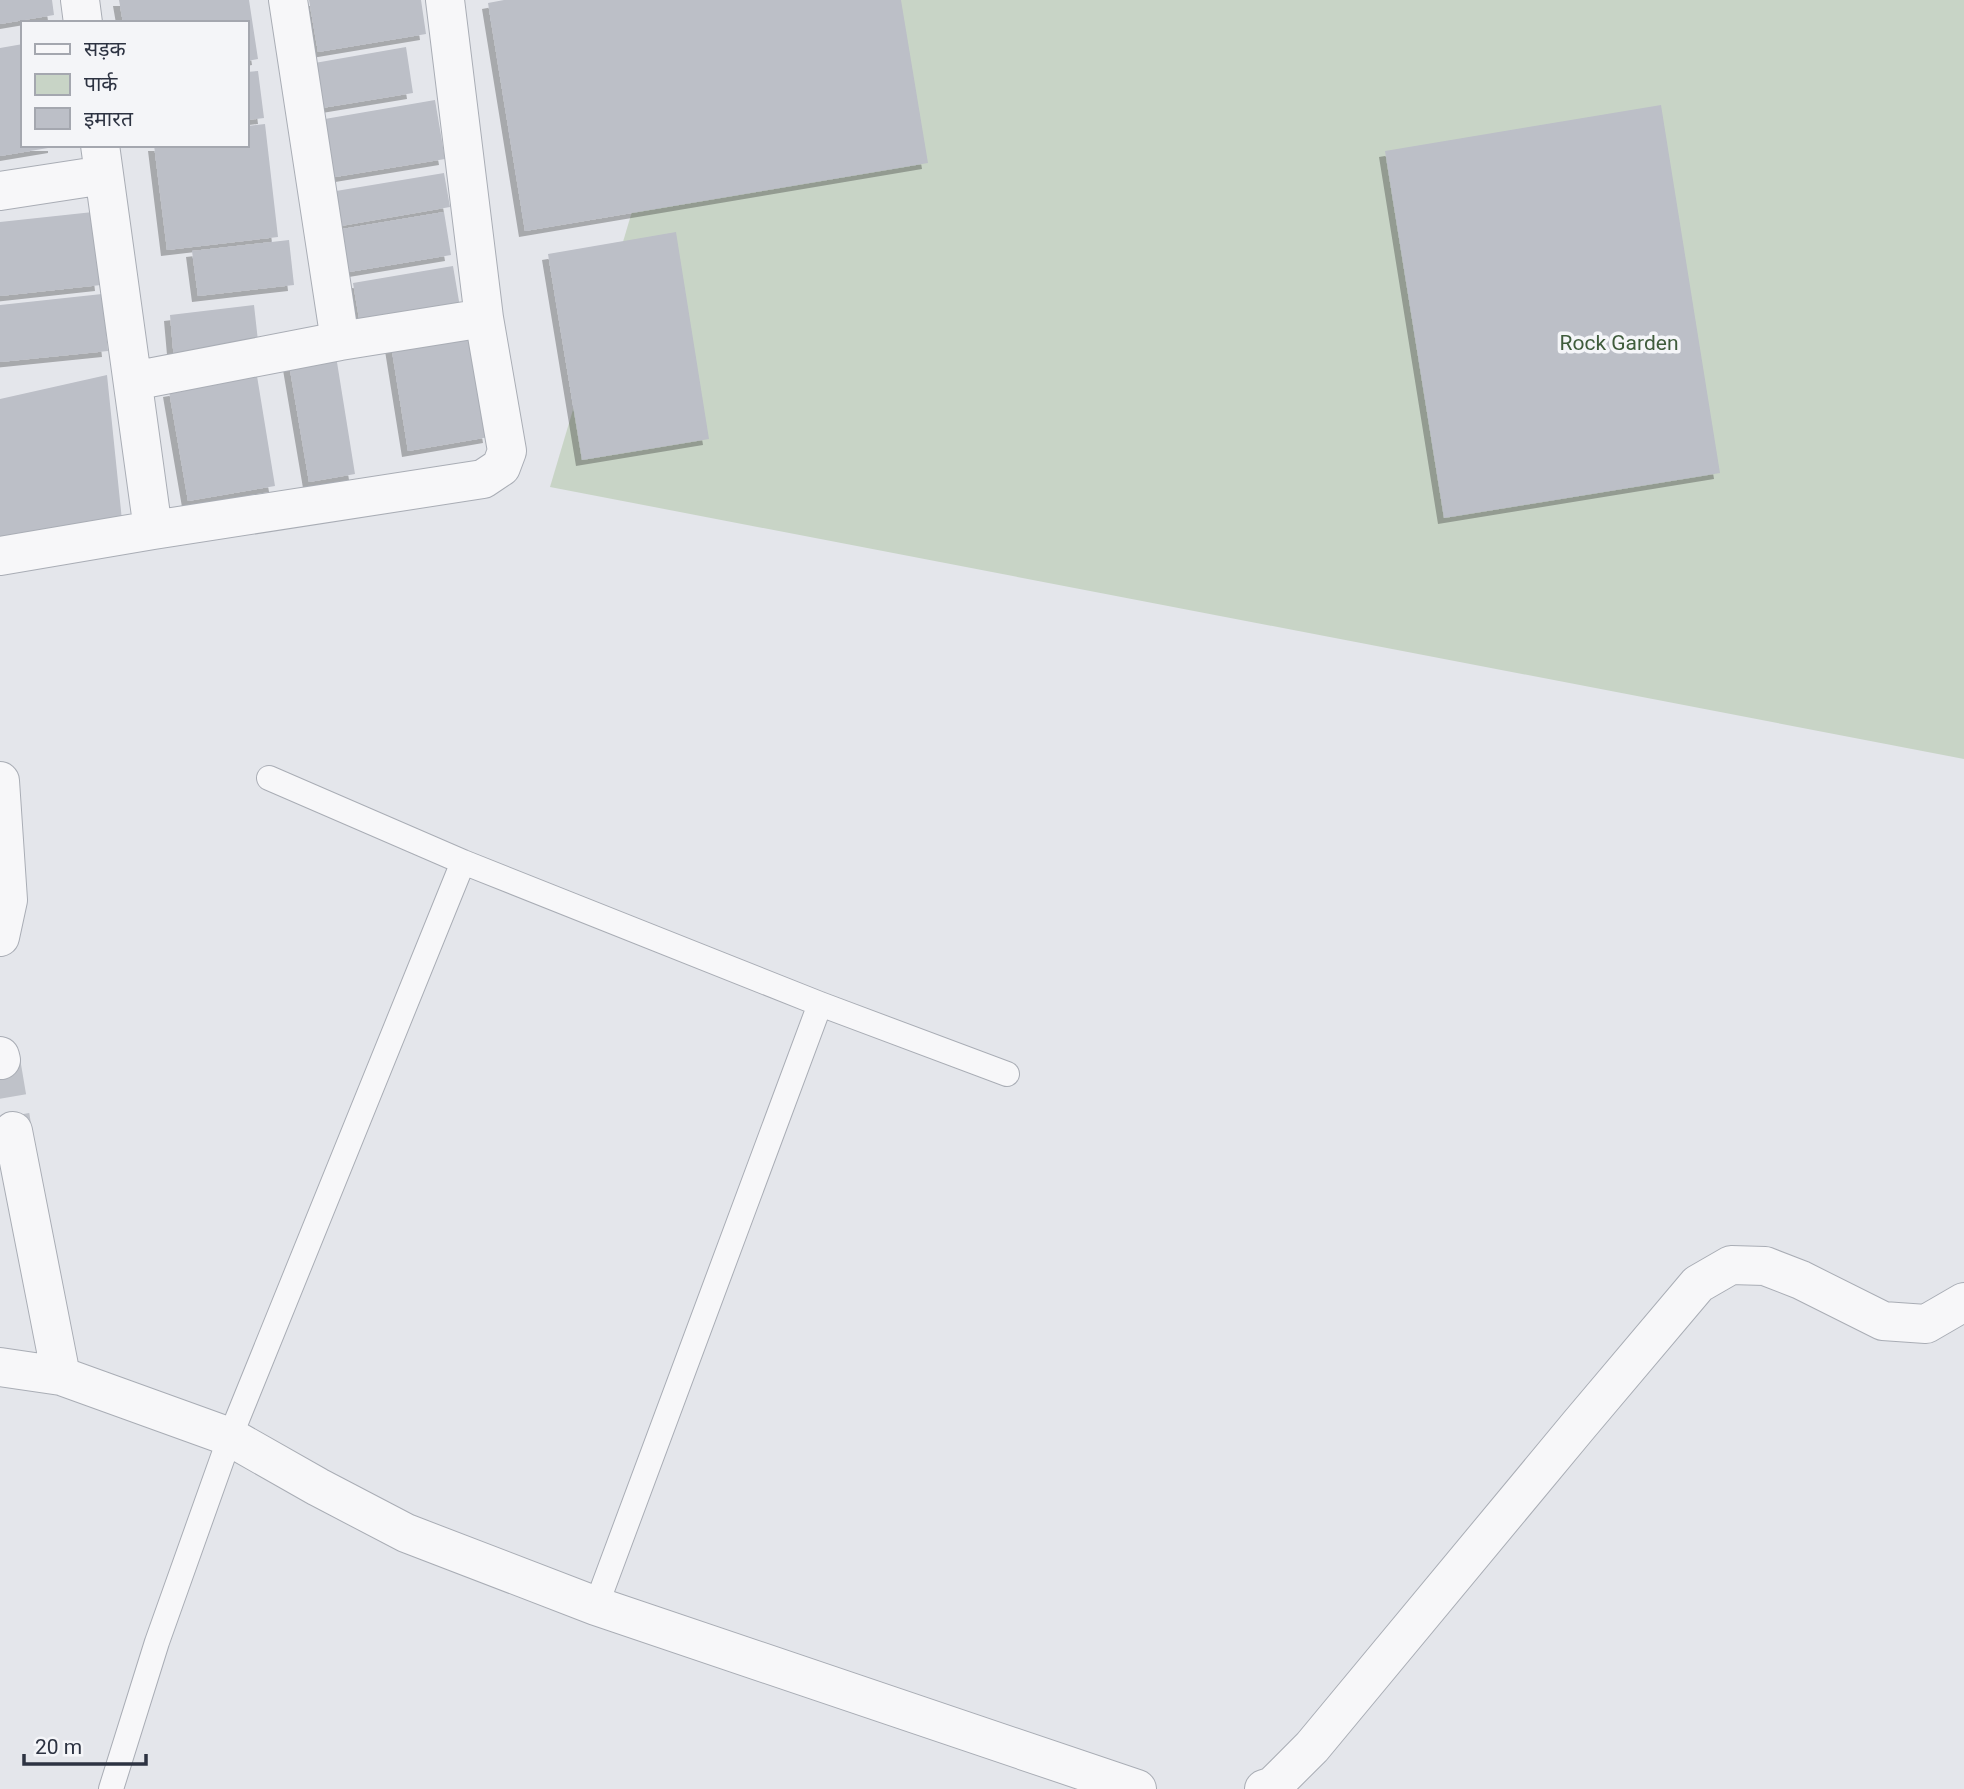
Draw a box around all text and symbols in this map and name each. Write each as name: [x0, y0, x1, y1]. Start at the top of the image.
legend: [21, 21, 248, 147]
text: सड़क: [84, 37, 126, 61]
text: पार्क: [84, 72, 118, 96]
text: इमारत: [84, 107, 134, 131]
park label: Rock Garden: [1560, 331, 1679, 355]
scale bar: [24, 1722, 147, 1766]
text: 20 m: [35, 1735, 82, 1759]

